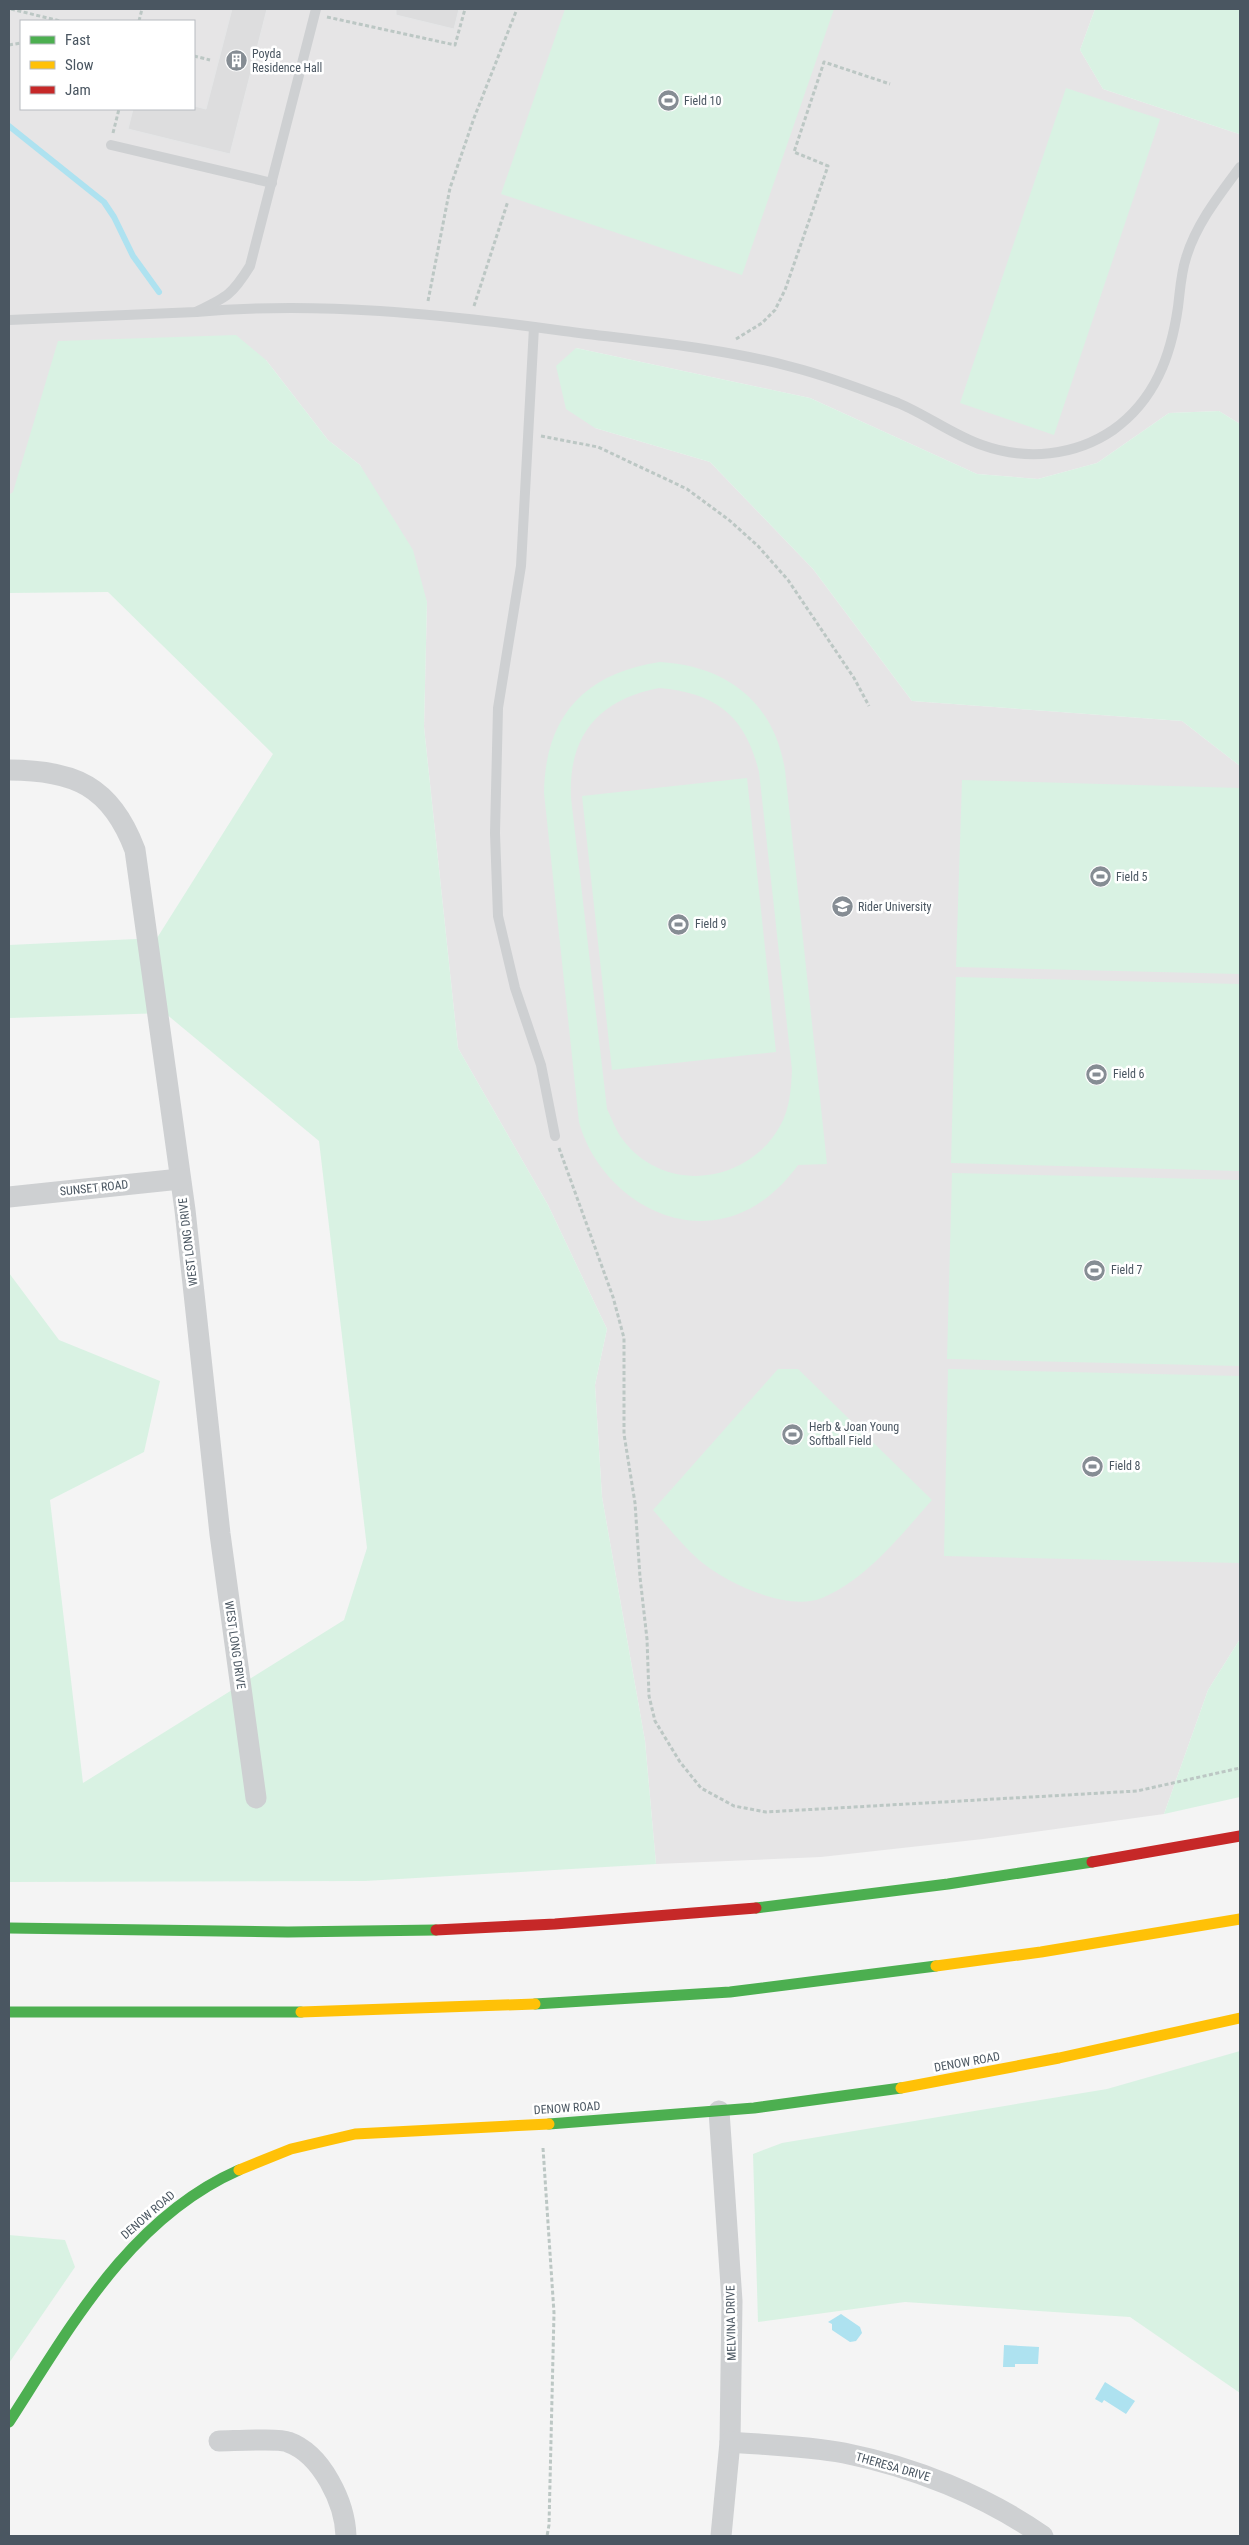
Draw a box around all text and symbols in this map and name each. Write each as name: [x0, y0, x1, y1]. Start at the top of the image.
legend: [20, 20, 195, 110]
text: Fast: [65, 31, 90, 49]
place label: Poyda Residence Hall: [252, 47, 322, 75]
building icon: Poyda Residence Hall: [224, 49, 248, 73]
text: Slow: [65, 56, 94, 74]
text: Jam: [65, 81, 91, 99]
sports icon: Field 10: [656, 89, 680, 113]
place label: Field 10: [684, 94, 722, 108]
sports icon: Field 5: [1088, 865, 1112, 889]
place label: Field 5: [1116, 870, 1148, 884]
school or university icon: Rider University: [830, 895, 854, 919]
place label: Rider University: [858, 900, 932, 914]
sports icon: Field 9: [667, 912, 691, 936]
place label: Field 9: [695, 917, 727, 931]
sports icon: Field 6: [1085, 1062, 1109, 1086]
place label: Field 6: [1113, 1067, 1145, 1081]
street label: SUNSET ROAD: [59, 1177, 129, 1199]
street label: WEST LONG DRIVE: [176, 1197, 200, 1287]
sports icon: Field 7: [1083, 1258, 1107, 1282]
place label: Field 7: [1111, 1263, 1143, 1277]
place label: Herb & Joan Young Softball Field: [809, 1420, 899, 1448]
sports icon: Herb & Joan Young Softball Field: [781, 1422, 805, 1446]
sports icon: Field 8: [1081, 1454, 1105, 1478]
place label: Field 8: [1109, 1459, 1141, 1473]
street label: WEST LONG DRIVE: [222, 1600, 248, 1690]
street label: DENOW ROAD: [933, 2049, 1001, 2075]
street label: DENOW ROAD: [533, 2099, 601, 2117]
street label: DENOW ROAD: [118, 2188, 178, 2242]
street label: MELVINA DRIVE: [723, 2285, 739, 2361]
street label: THERESA DRIVE: [854, 2450, 932, 2484]

